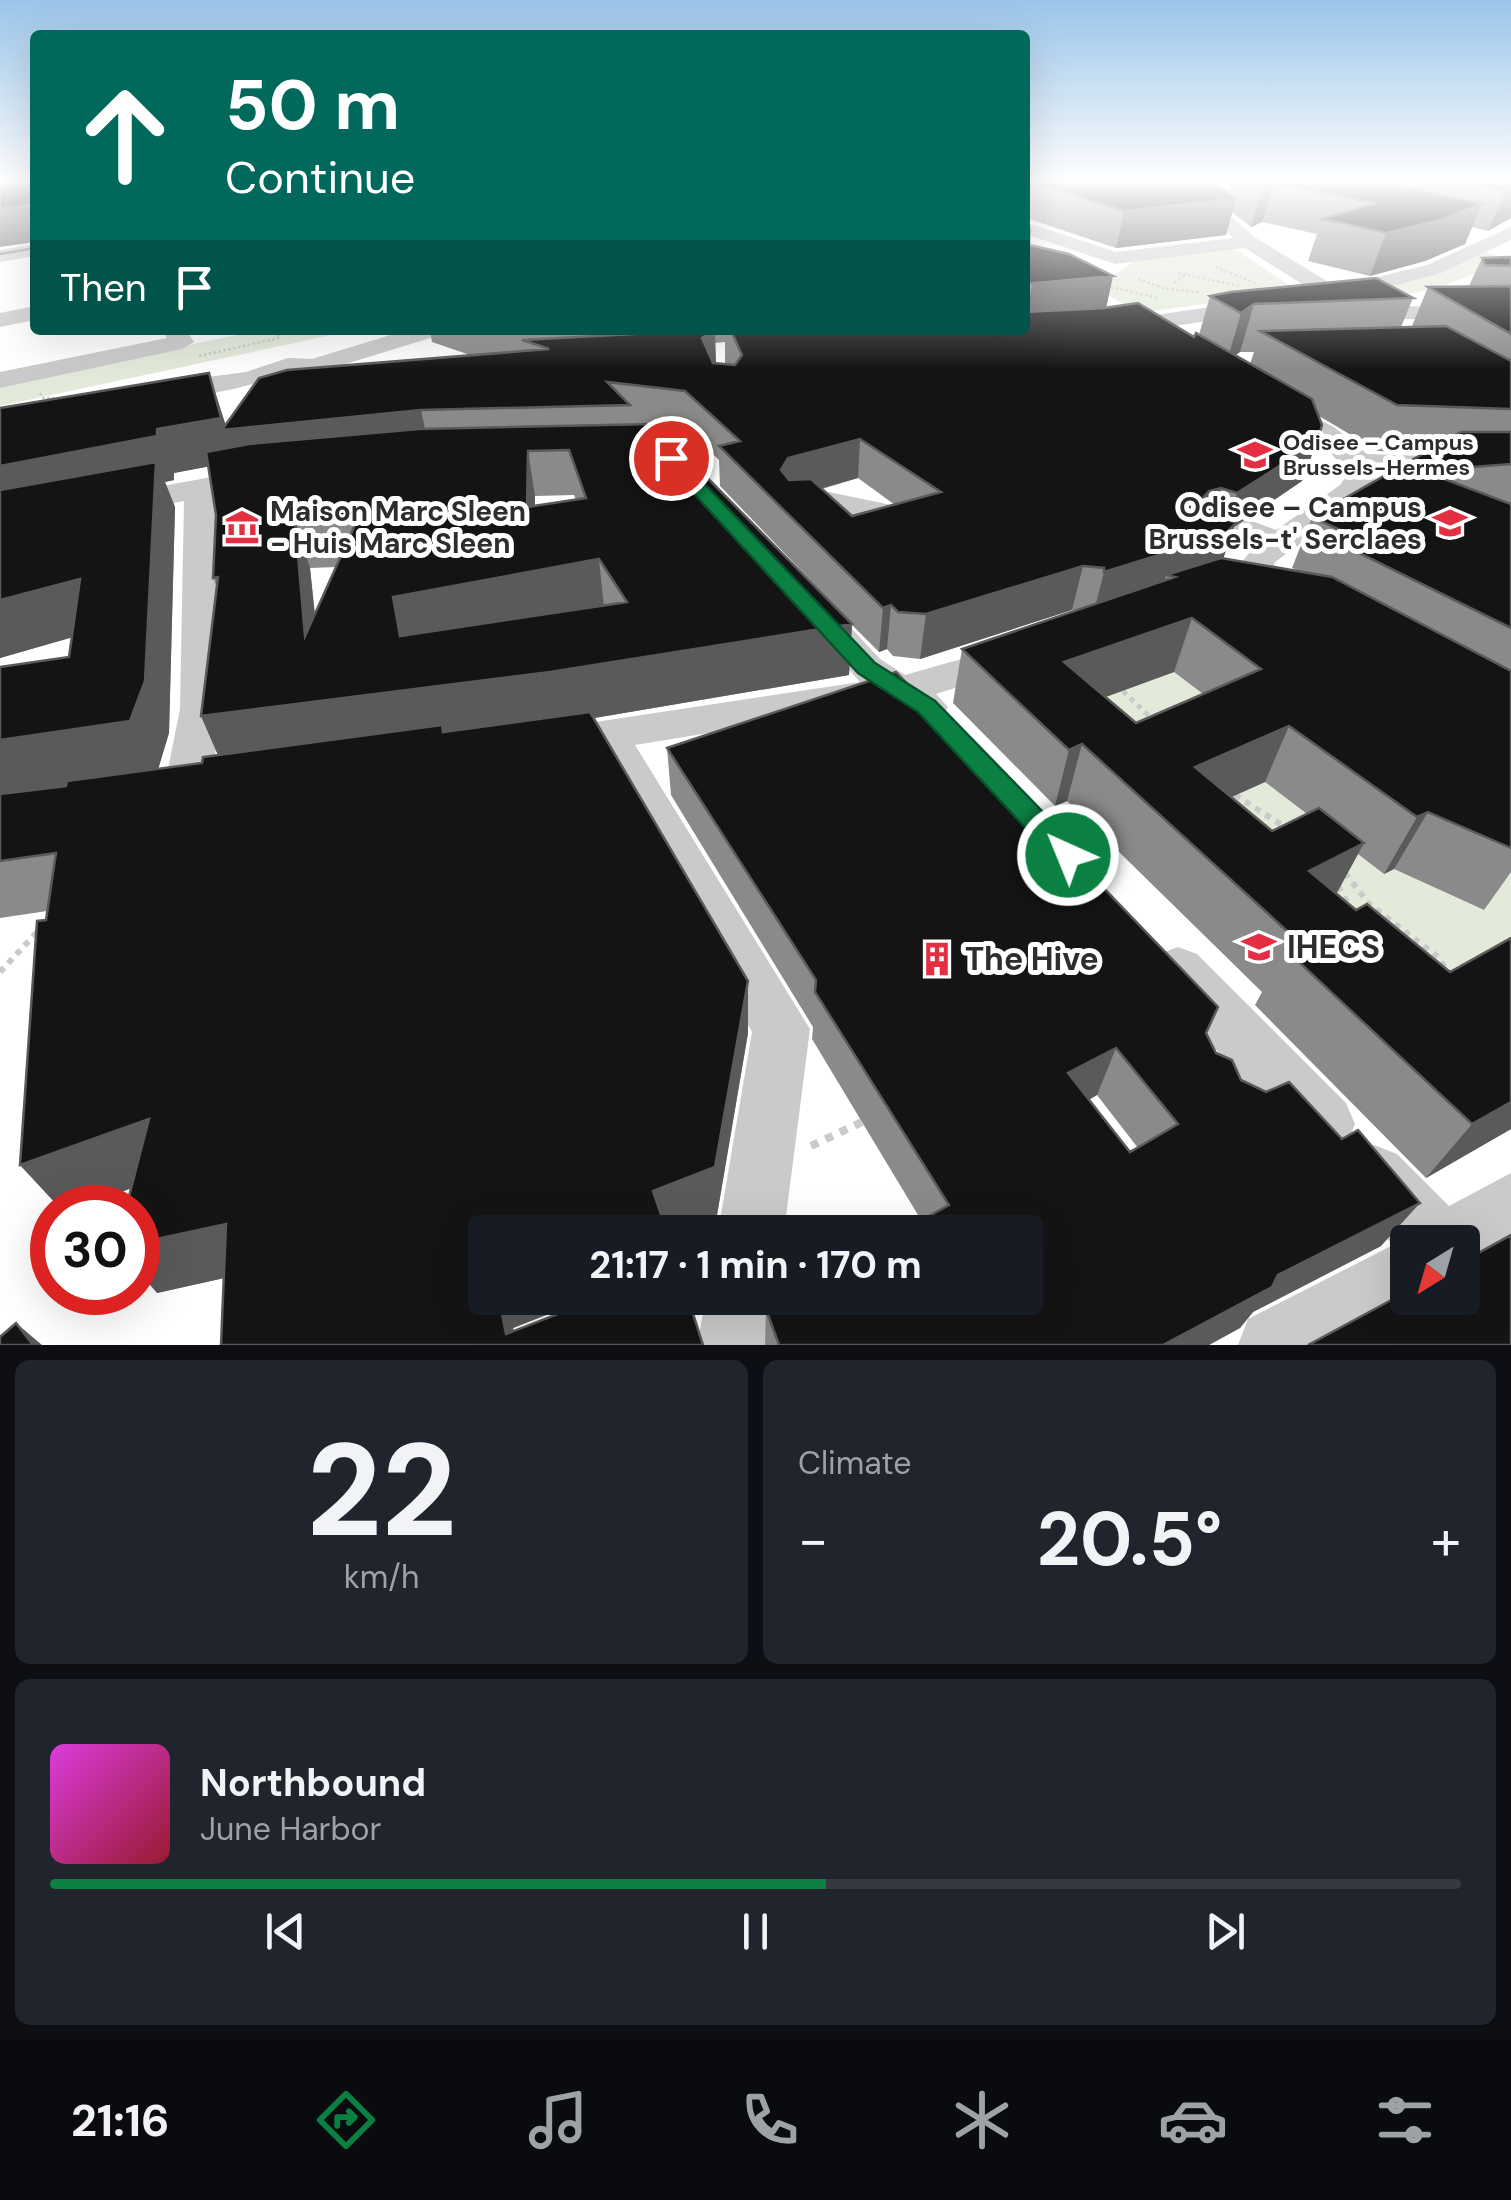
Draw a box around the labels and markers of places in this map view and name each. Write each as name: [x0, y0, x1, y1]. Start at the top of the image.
pin: [629, 416, 714, 501]
place label: Odisee – Campus Brussels-Hermes: [1283, 428, 1474, 482]
school or university icon: Odisee – Campus Brussels-Hermes: [1236, 436, 1274, 474]
place label: Odisee – Campus Brussels-t' Serclaes: [1148, 489, 1422, 558]
place label: Maison Marc Sleen - Huis Marc Sleen: [270, 493, 526, 562]
school or university icon: Odisee – Campus Brussels-t' Serclaes: [1431, 504, 1469, 542]
museum icon: Maison Marc Sleen - Huis Marc Sleen: [223, 508, 261, 546]
place label: IHECS: [1287, 926, 1380, 968]
school or university icon: IHECS: [1240, 928, 1278, 966]
place label: The Hive: [965, 938, 1099, 980]
building icon: The Hive: [918, 940, 956, 978]

